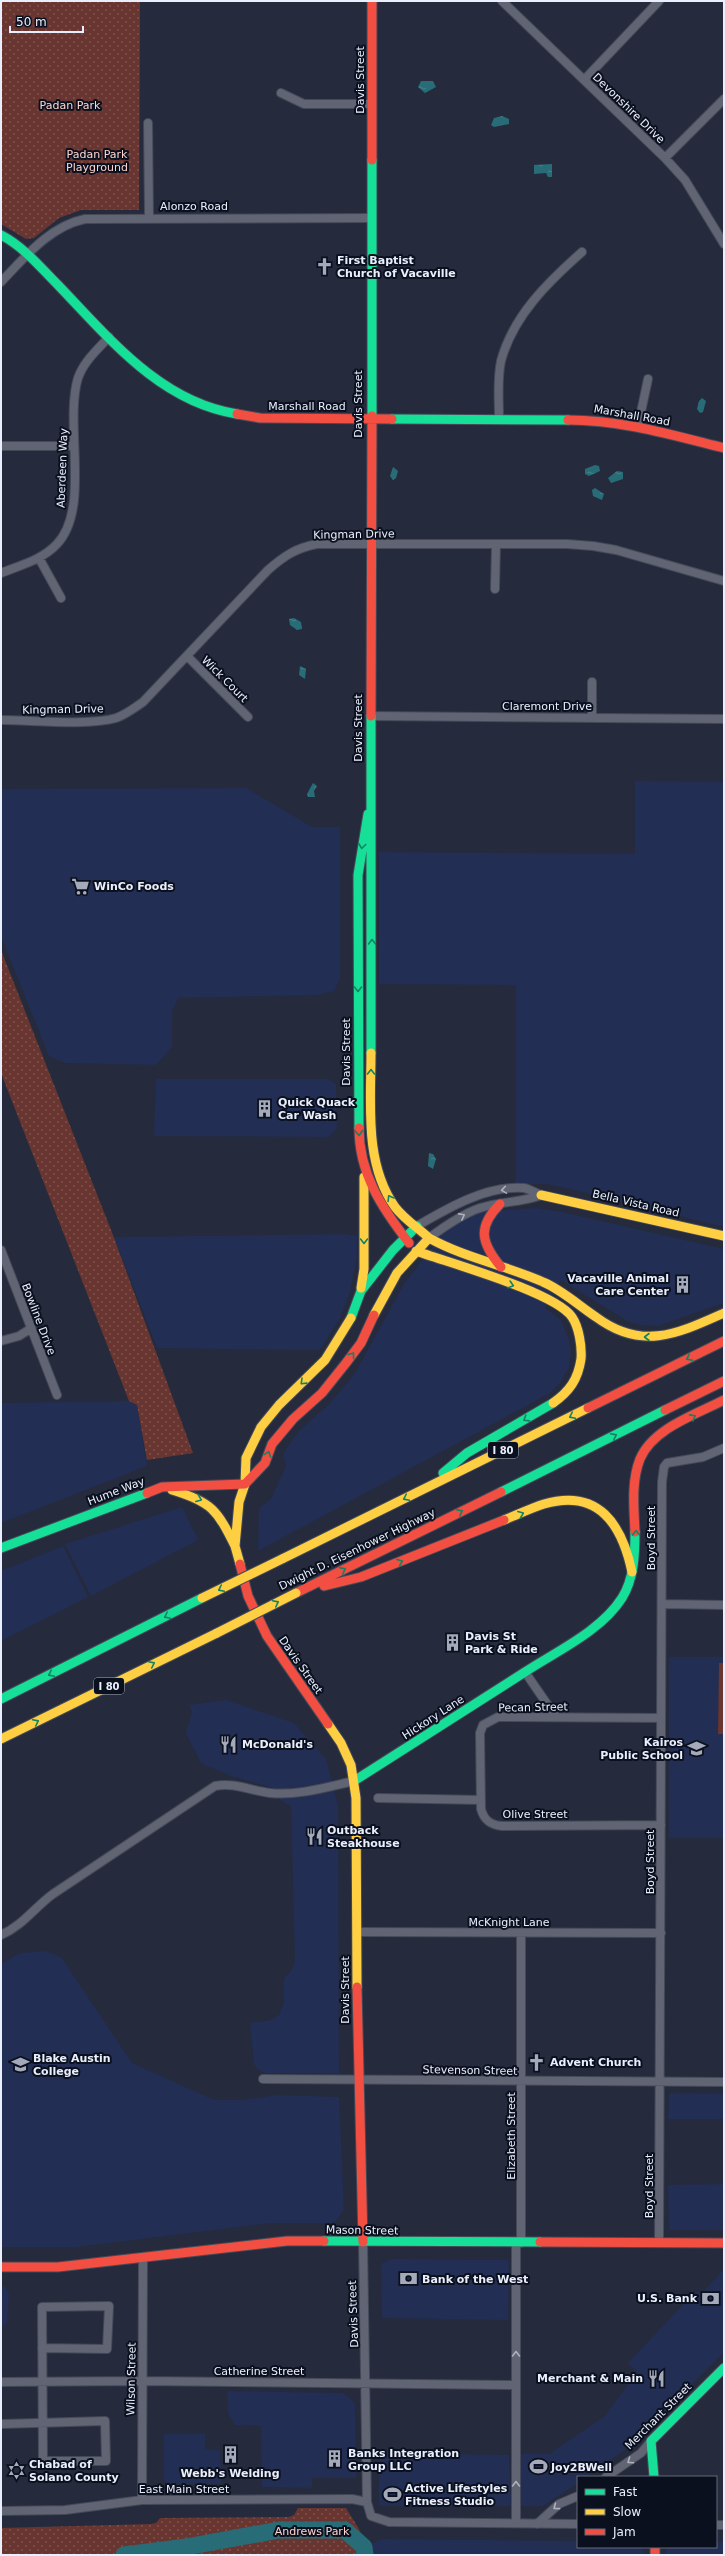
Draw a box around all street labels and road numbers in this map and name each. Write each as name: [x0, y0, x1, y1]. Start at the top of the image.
street label: Davis Street: [354, 46, 367, 114]
street label: Devonshire Drive: [590, 71, 668, 146]
street label: Alonzo Road: [160, 200, 228, 213]
street label: Davis Street: [352, 370, 365, 438]
street label: Marshall Road: [268, 400, 346, 413]
street label: Marshall Road: [593, 402, 671, 429]
street label: Aberdeen Way: [55, 427, 70, 508]
street label: Kingman Drive: [313, 527, 395, 542]
street label: Wick Court: [199, 654, 251, 706]
street label: Davis Street: [352, 694, 365, 762]
street label: Claremont Drive: [502, 700, 592, 713]
street label: Kingman Drive: [22, 702, 104, 717]
street label: Davis Street: [340, 1018, 353, 1086]
street label: Bella Vista Road: [591, 1187, 681, 1220]
street label: Bowline Drive: [19, 1281, 58, 1357]
road number: I 80: [488, 1442, 518, 1458]
street label: Hume Way: [86, 1475, 147, 1508]
street label: Boyd Street: [645, 1505, 658, 1570]
street label: Dwight D. Eisenhower Highway: [277, 1506, 438, 1593]
street label: Davis Street: [276, 1634, 326, 1697]
road number: I 80: [94, 1678, 124, 1694]
street label: Hickory Lane: [400, 1692, 467, 1742]
street label: Pecan Street: [498, 1700, 569, 1715]
street label: Olive Street: [503, 1808, 568, 1821]
street label: Boyd Street: [644, 1829, 657, 1894]
street label: McKnight Lane: [468, 1916, 550, 1929]
street label: Davis Street: [339, 1956, 352, 2024]
street label: Stevenson Street: [423, 2063, 518, 2078]
street label: Elizabeth Street: [505, 2092, 518, 2180]
street label: Boyd Street: [643, 2153, 656, 2218]
street label: Mason Street: [326, 2223, 399, 2238]
street label: Davis Street: [346, 2279, 361, 2348]
street label: Wilson Street: [124, 2342, 139, 2416]
street label: Catherine Street: [214, 2365, 305, 2378]
street label: Merchant Street: [622, 2380, 695, 2452]
street label: East Main Street: [139, 2483, 230, 2496]

